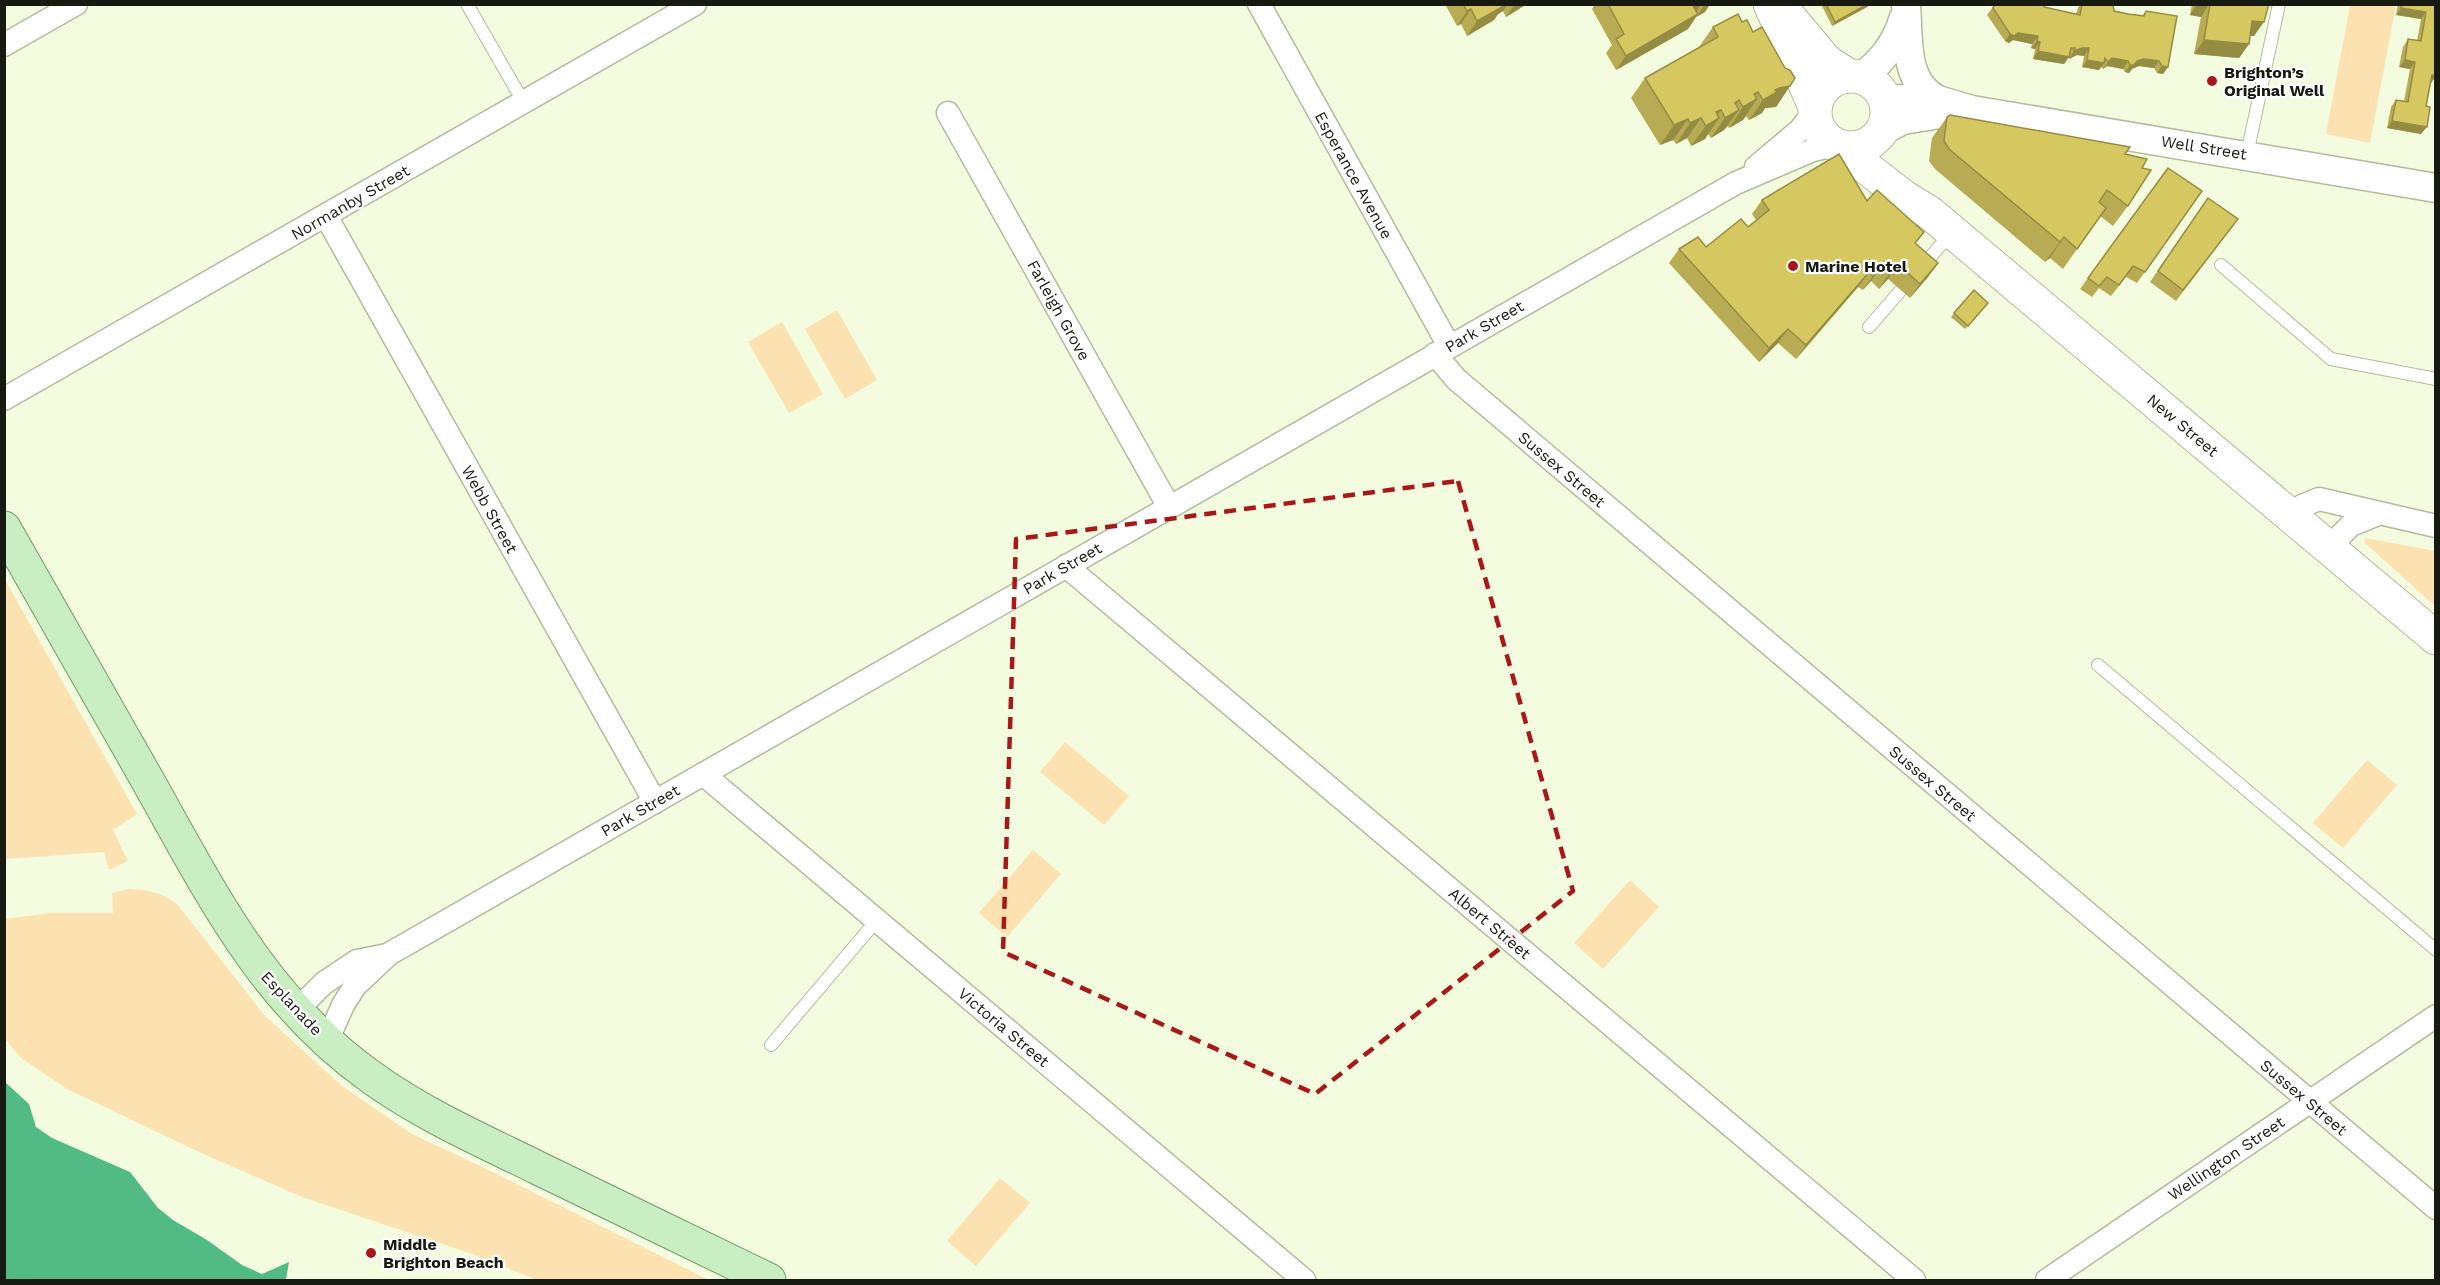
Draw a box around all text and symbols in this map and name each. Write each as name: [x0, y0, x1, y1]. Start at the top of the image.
place label: Brighton’s Original Well: [2224, 63, 2325, 100]
marker: Brighton’s Original Well: [2205, 74, 2219, 88]
street label: Esperance Avenue: [1311, 108, 1396, 242]
street label: Well Street: [2160, 131, 2249, 164]
street label: Normanby Street: [288, 161, 413, 244]
street label: Farleigh Grove: [1023, 257, 1094, 364]
place label: Marine Hotel: [1805, 257, 1908, 276]
marker: Marine Hotel: [1786, 259, 1800, 273]
street label: Park Street: [1442, 296, 1527, 357]
street label: New Street: [2143, 390, 2222, 461]
street label: Sussex Street: [1514, 428, 1609, 511]
street label: Webb Street: [458, 462, 522, 557]
street label: Park Street: [1020, 538, 1105, 599]
street label: Sussex Street: [1885, 742, 1980, 825]
street label: Park Street: [598, 780, 683, 841]
street label: Albert Street: [1445, 884, 1535, 963]
street label: Esplanade: [257, 967, 326, 1039]
street label: Victoria Street: [954, 984, 1053, 1071]
street label: Sussex Street: [2256, 1056, 2351, 1139]
street label: Wellington Street: [2164, 1112, 2288, 1204]
place label: Middle Brighton Beach: [383, 1235, 504, 1272]
marker: Middle Brighton Beach: [364, 1246, 378, 1260]

